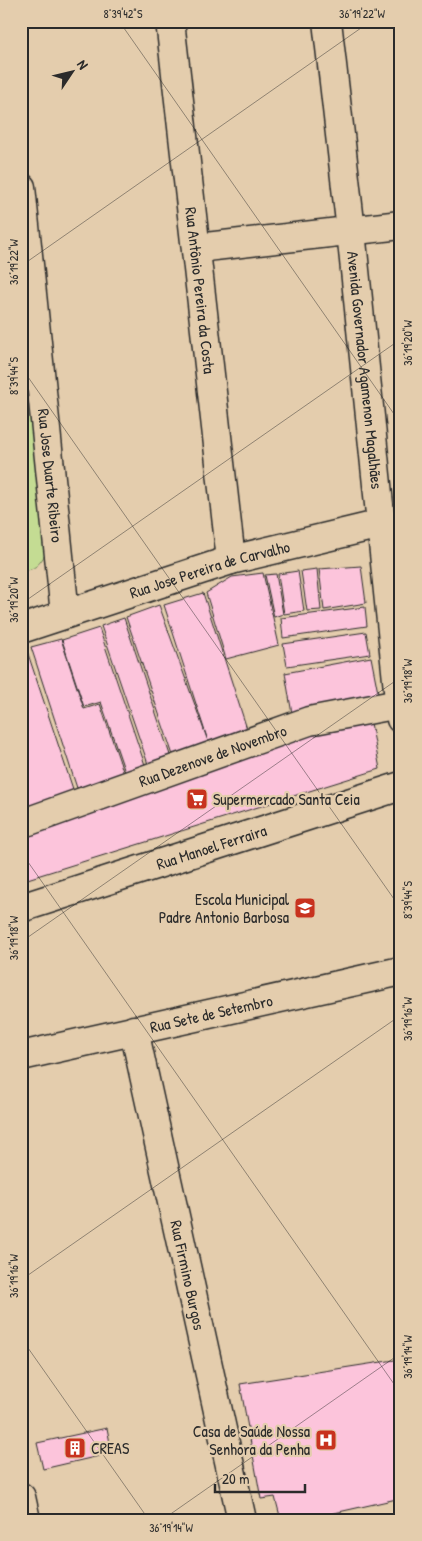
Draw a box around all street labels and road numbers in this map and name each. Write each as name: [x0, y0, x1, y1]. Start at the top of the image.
street label: Rua Antônio Pereira da Costa: [180, 206, 221, 375]
street label: Avenida Governador Agamenon Magalhães: [342, 250, 388, 490]
street label: Rua Jose Duarte Ribeiro: [33, 408, 69, 544]
street label: Rua Jose Pereira de Carvalho: [127, 535, 293, 604]
street label: Rua Dezenove de Novembro: [136, 719, 290, 792]
street label: Rua Manoel Ferraira: [154, 819, 269, 875]
street label: Rua Sete de Setembro: [148, 989, 275, 1038]
street label: Rua Firmino Burgos: [165, 1218, 211, 1332]

